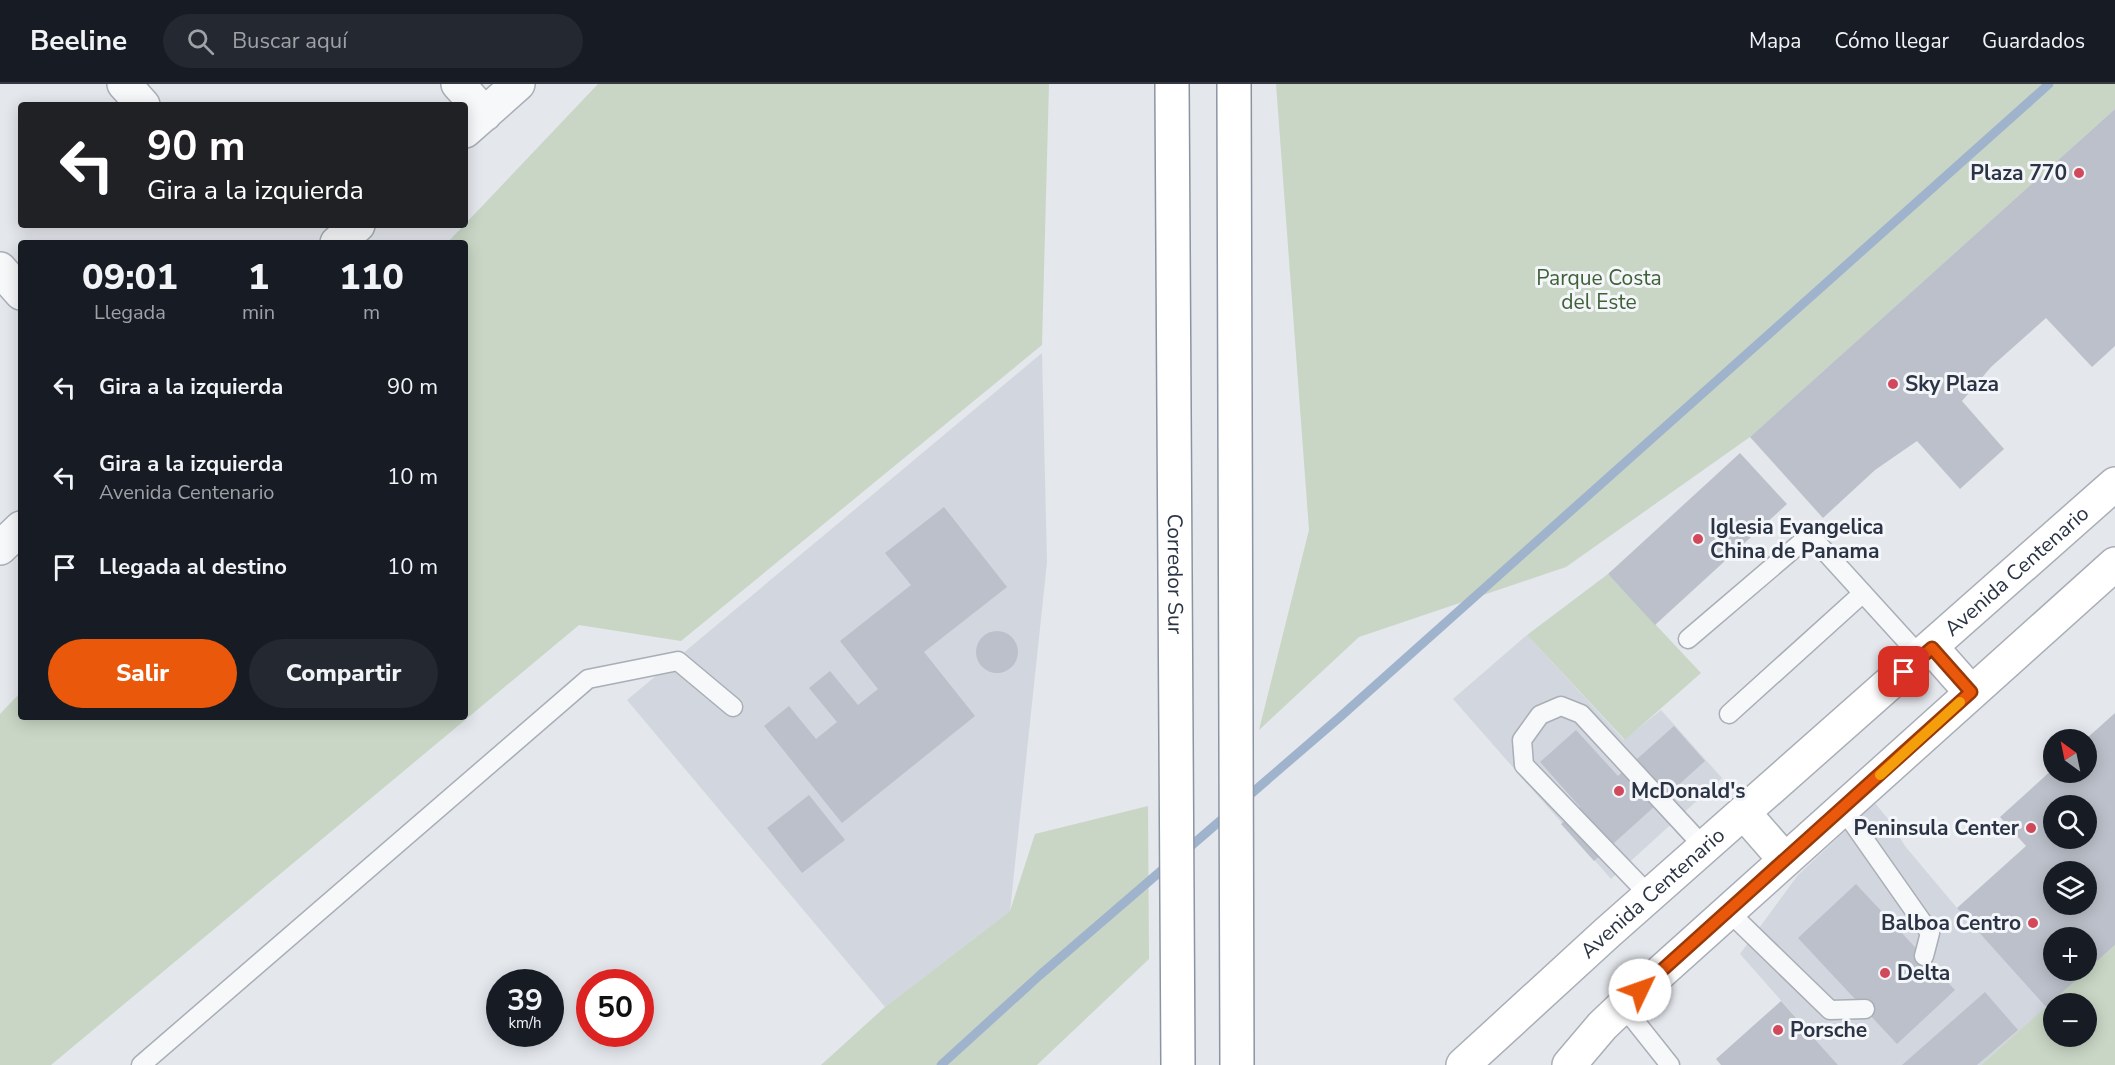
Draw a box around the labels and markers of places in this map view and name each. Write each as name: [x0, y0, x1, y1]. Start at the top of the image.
place label: Plaza 770: [1970, 159, 2067, 187]
marker: Plaza 770: [2072, 166, 2086, 180]
place label: Sky Plaza: [1905, 370, 1999, 398]
marker: Sky Plaza: [1886, 377, 1900, 391]
place label: Iglesia Evangelica China de Panama: [1710, 513, 1884, 565]
marker: Iglesia Evangelica China de Panama: [1691, 532, 1705, 546]
pin: [1878, 646, 1929, 697]
place label: McDonald's: [1631, 777, 1746, 805]
marker: McDonald's: [1612, 784, 1626, 798]
place label: Peninsula Center: [1853, 814, 2020, 842]
marker: Peninsula Center: [2024, 821, 2038, 835]
place label: Balboa Centro: [1881, 909, 2021, 937]
marker: Balboa Centro: [2026, 916, 2040, 930]
place label: Delta: [1897, 959, 1950, 987]
marker: Delta: [1878, 966, 1892, 980]
place label: Porsche: [1790, 1016, 1867, 1044]
marker: Porsche: [1771, 1023, 1785, 1037]

